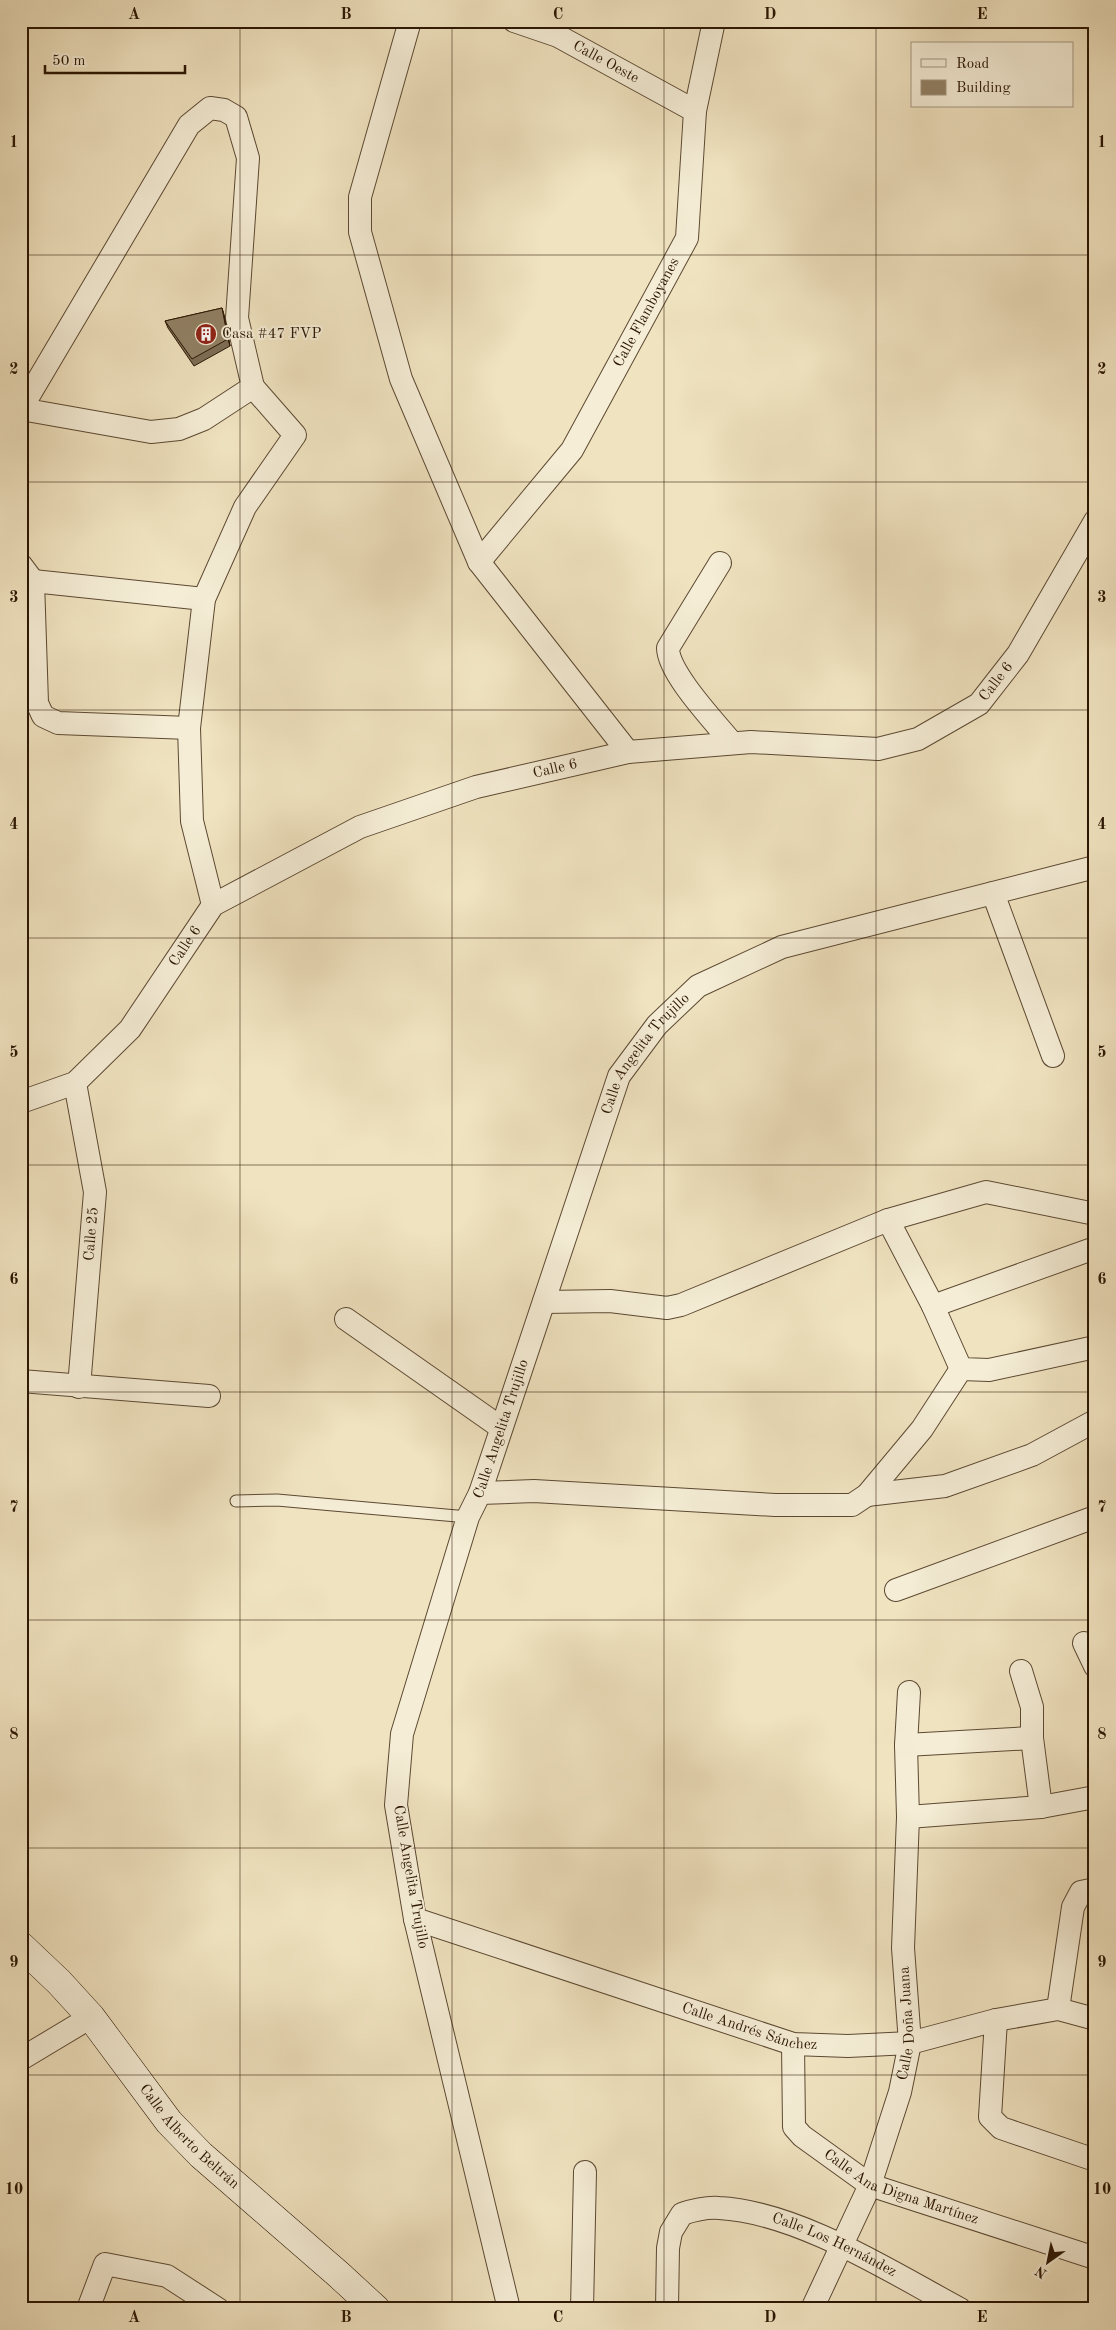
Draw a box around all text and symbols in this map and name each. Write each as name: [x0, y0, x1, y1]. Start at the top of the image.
text: A: [128, 7, 140, 23]
text: B: [340, 7, 352, 23]
text: C: [553, 7, 563, 23]
text: D: [764, 7, 776, 23]
text: E: [976, 7, 988, 23]
street label: Calle Oeste: [570, 38, 641, 86]
scale bar: [45, 42, 185, 74]
legend: [911, 42, 1074, 108]
text: 50 m: [52, 54, 86, 69]
text: Road: [956, 57, 990, 72]
text: Building: [956, 81, 1011, 96]
text: 1: [9, 135, 19, 151]
text: 1: [1097, 135, 1107, 151]
street label: Calle Flamboyanes: [611, 255, 682, 370]
building icon: Casa #47 FVP: [194, 322, 218, 346]
place label: Casa #47 FVP: [222, 327, 321, 342]
text: 2: [9, 362, 19, 378]
text: 2: [1097, 362, 1107, 378]
text: 3: [9, 590, 19, 606]
text: 3: [1097, 590, 1107, 606]
street label: Calle 6: [976, 659, 1016, 704]
street label: Calle 6: [531, 756, 579, 781]
text: 4: [9, 817, 19, 833]
text: 4: [1097, 817, 1107, 833]
street label: Calle 6: [167, 923, 204, 969]
street label: Calle Angelita Trujillo: [599, 991, 693, 1116]
text: 5: [9, 1045, 19, 1061]
text: 5: [1097, 1045, 1107, 1061]
street label: Calle 25: [82, 1206, 102, 1262]
text: 6: [9, 1272, 19, 1288]
text: 6: [1097, 1272, 1107, 1288]
street label: Calle Angelita Trujillo: [471, 1358, 531, 1501]
text: 7: [9, 1500, 19, 1516]
text: 7: [1097, 1500, 1107, 1516]
text: 8: [9, 1727, 19, 1743]
text: 8: [1097, 1727, 1107, 1743]
street label: Calle Angelita Trujillo: [390, 1804, 430, 1950]
text: 9: [9, 1955, 19, 1971]
text: 9: [1097, 1955, 1107, 1971]
street label: Calle Doña Juana: [895, 1965, 918, 2082]
street label: Calle Andrés Sánchez: [680, 2000, 818, 2052]
street label: Calle Alberto Beltrán: [136, 2082, 242, 2192]
street label: Calle Ana Digna Martínez: [821, 2147, 980, 2227]
text: 10: [5, 2182, 23, 2198]
text: 10: [1093, 2182, 1111, 2198]
street label: Calle Los Hernández: [770, 2211, 899, 2280]
north arrow: [1024, 2238, 1074, 2288]
text: N: [1033, 2263, 1050, 2281]
text: A: [128, 2310, 140, 2326]
text: B: [340, 2310, 352, 2326]
text: C: [553, 2310, 563, 2326]
text: D: [764, 2310, 776, 2326]
text: E: [976, 2310, 988, 2326]

